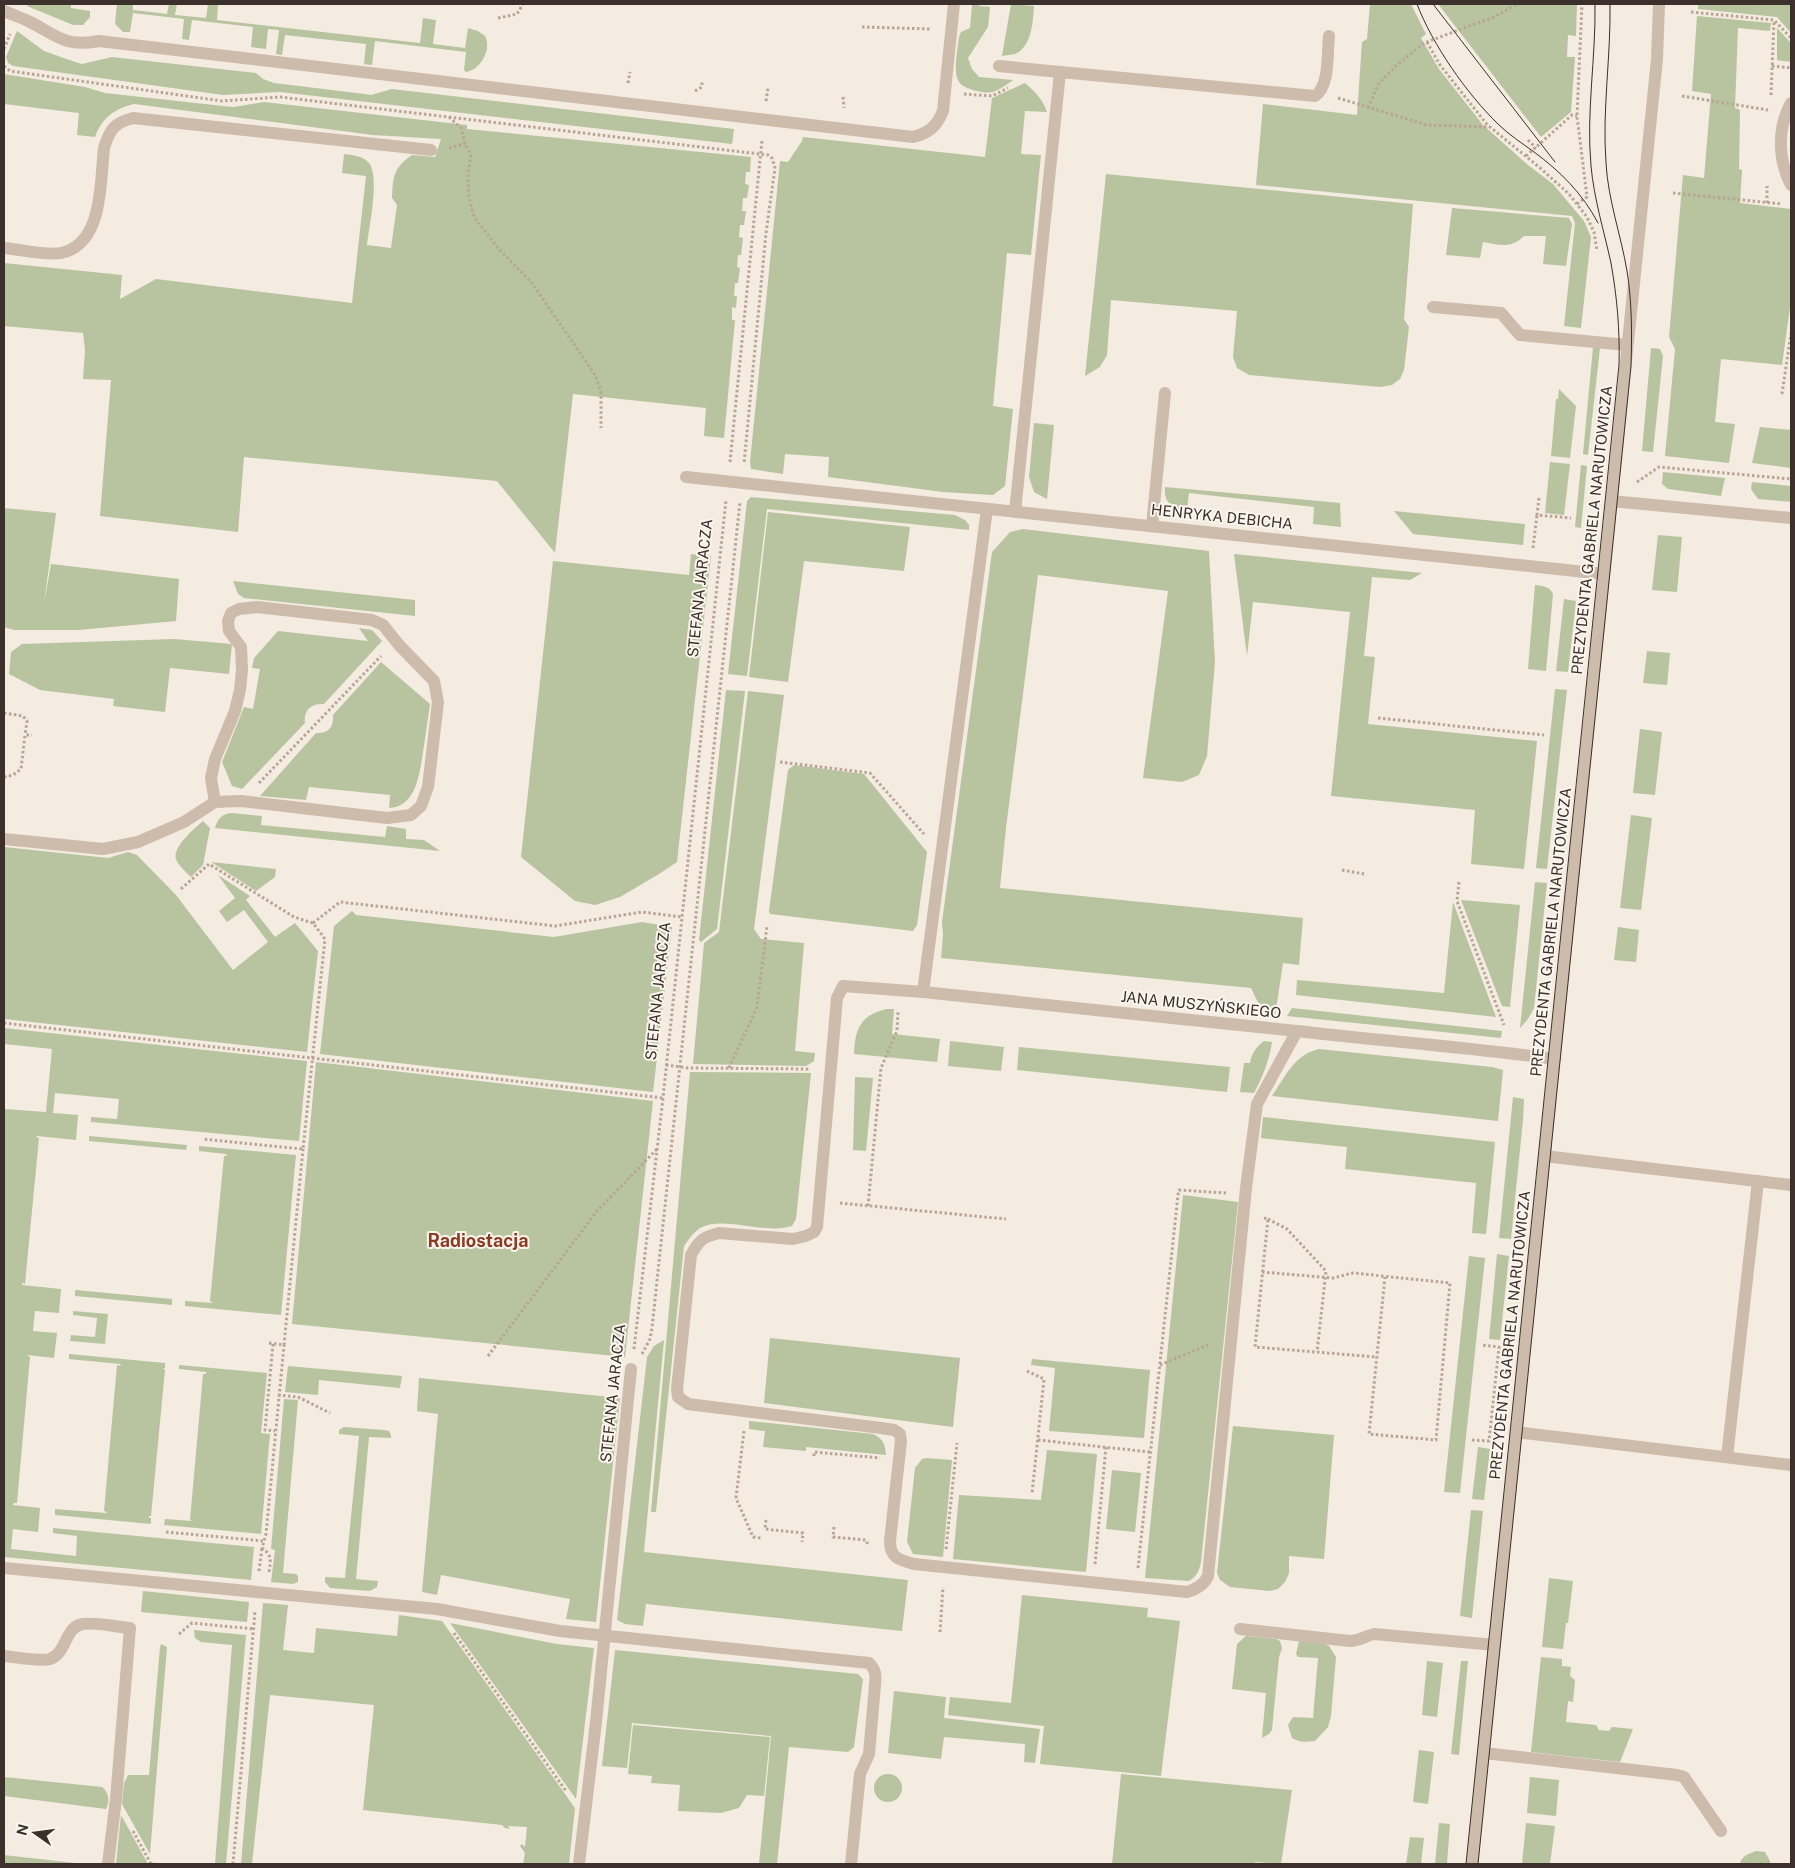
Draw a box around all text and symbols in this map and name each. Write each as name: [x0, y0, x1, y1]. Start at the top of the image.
street label: PREZYDENTA GABRIELA NARUTOWICZA: [1568, 384, 1615, 675]
street label: HENRYKA DEBICHA: [1150, 501, 1294, 532]
street label: STEFANA JARACZA: [684, 518, 715, 658]
street label: PREZYDENTA GABRIELA NARUTOWICZA: [1527, 786, 1574, 1077]
street label: STEFANA JARACZA: [642, 921, 673, 1061]
street label: JANA MUSZYŃSKIEGO: [1120, 988, 1282, 1021]
street label: PREZYDENTA GABRIELA NARUTOWICZA: [1486, 1189, 1533, 1480]
district label: Radiostacja: [427, 1230, 529, 1251]
street label: STEFANA JARACZA: [597, 1323, 628, 1463]
north arrow: [10, 1808, 60, 1858]
text: N: [13, 1823, 31, 1837]

